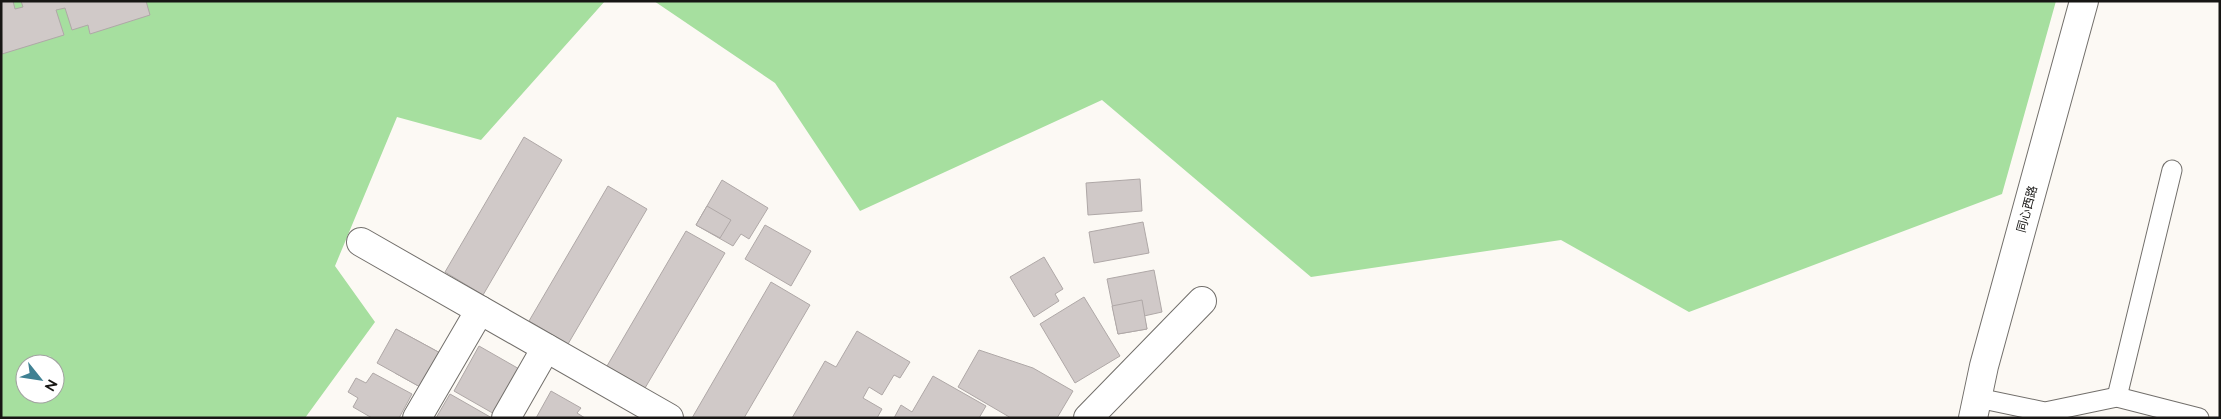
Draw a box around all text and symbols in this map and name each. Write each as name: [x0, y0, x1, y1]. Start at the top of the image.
street label: 同心西路: [2014, 184, 2040, 234]
north arrow: [15, 354, 65, 404]
text: N: [42, 377, 61, 394]

